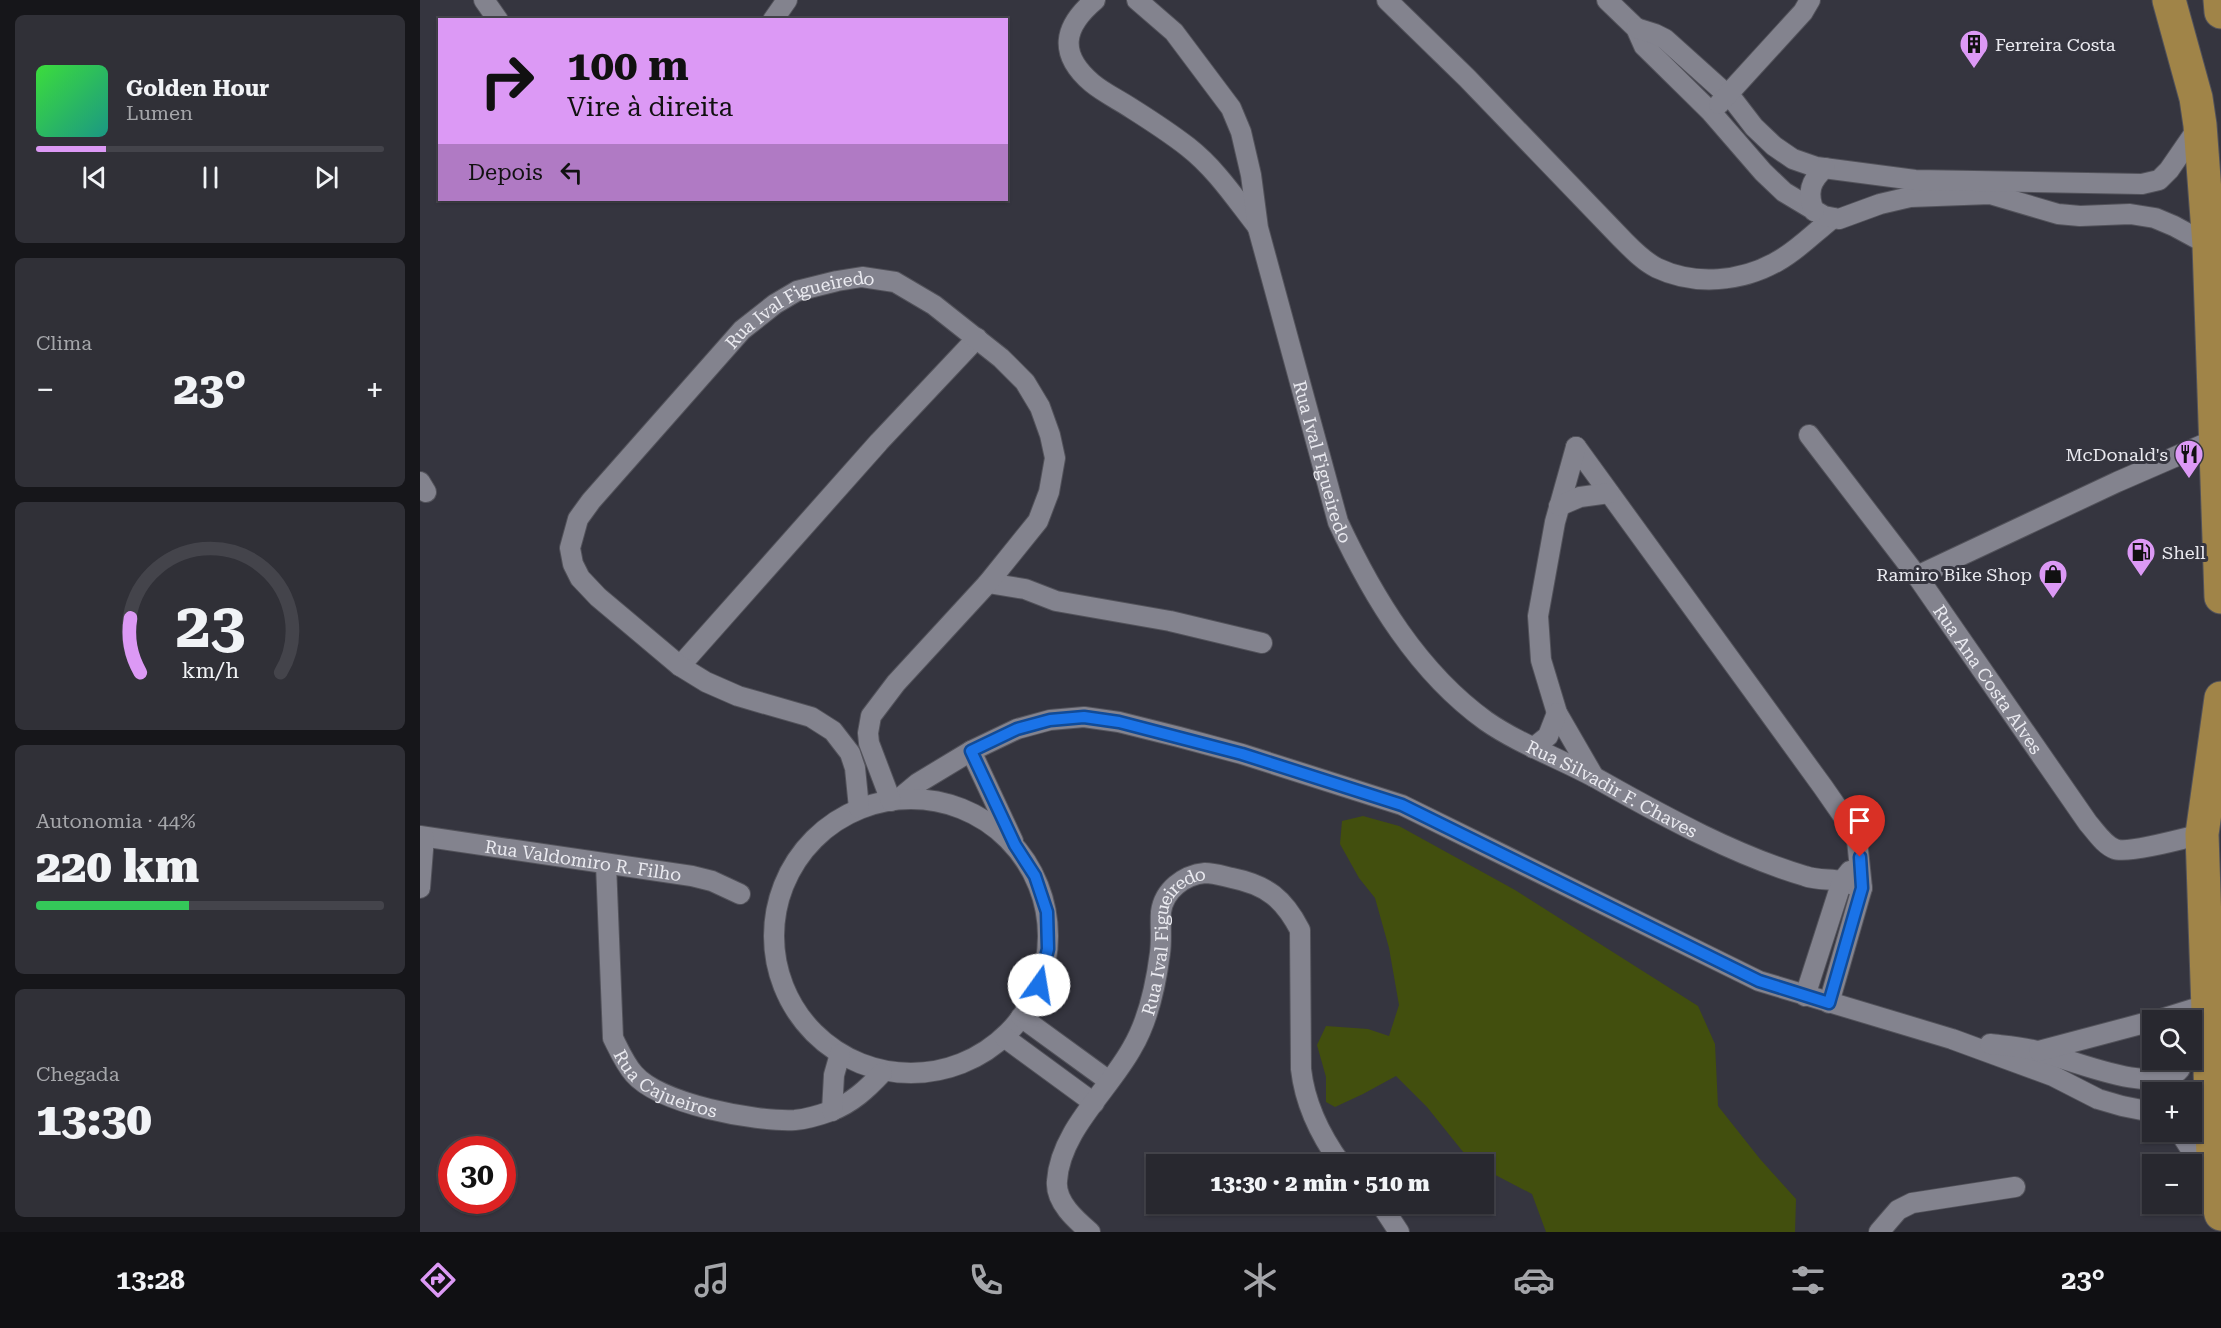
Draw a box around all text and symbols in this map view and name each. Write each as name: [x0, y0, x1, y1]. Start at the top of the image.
building icon: Ferreira Costa: [1958, 28, 1990, 70]
place label: Ferreira Costa: [1995, 34, 2116, 55]
text: 100 m: [567, 41, 689, 90]
icon: right: [468, 42, 546, 120]
text: Golden Hour: [126, 76, 269, 101]
text: Vire à direita: [567, 91, 733, 123]
text: Lumen: [126, 101, 193, 125]
icon: left: [555, 156, 588, 189]
text: Depois: [468, 160, 543, 185]
icon: previous: [78, 161, 111, 194]
icon: pause: [194, 161, 227, 194]
icon: next: [310, 161, 343, 194]
street label: Rua Ival Figueiredo: [720, 266, 876, 353]
text: Clima: [36, 331, 92, 355]
text: 23°: [174, 362, 247, 415]
text: −: [36, 370, 54, 409]
text: +: [366, 370, 384, 409]
street label: Rua Ival Figueiredo: [1290, 378, 1357, 546]
restaurant icon: McDonald's: [2173, 438, 2205, 480]
place label: McDonald's: [2065, 444, 2168, 465]
fuel station icon: Shell: [2125, 536, 2157, 578]
place label: Shell: [2162, 542, 2206, 563]
shop icon: Ramiro Bike Shop: [2037, 558, 2069, 600]
place label: Ramiro Bike Shop: [1876, 564, 2032, 585]
text: 23: [175, 589, 245, 662]
street label: Rua Ana Costa Alves: [1929, 600, 2047, 758]
text: km/h: [181, 658, 239, 683]
street label: Rua Silvadir F. Chaves: [1523, 735, 1701, 841]
pin: [1834, 795, 1885, 857]
icon: arrive: [1843, 804, 1876, 837]
text: Autonomia · 44%: [36, 809, 196, 833]
street label: Rua Valdomiro R. Filho: [483, 835, 683, 885]
text: 220 km: [36, 840, 199, 893]
street label: Rua Ival Figueiredo: [1137, 862, 1207, 1018]
position arrow: [1007, 953, 1071, 1017]
map controls: [2142, 1010, 2202, 1214]
button: search: [2142, 1010, 2202, 1070]
street label: Rua Cajueiros: [610, 1046, 719, 1121]
text: Chegada: [36, 1062, 120, 1086]
button: +: [2142, 1082, 2202, 1142]
text: 13:30: [36, 1093, 152, 1146]
speed limit sign: 30: [438, 1136, 516, 1214]
button: −: [2142, 1154, 2202, 1214]
text: 13:30 · 2 min · 510 m: [1210, 1171, 1430, 1196]
icon: directions: [417, 1259, 459, 1301]
icon: music: [691, 1259, 733, 1301]
icon: phone: [965, 1259, 1007, 1301]
icon: climate: [1239, 1259, 1281, 1301]
icon: car: [1513, 1259, 1555, 1301]
icon: filters: [1787, 1259, 1829, 1301]
text: 13:28: [116, 1264, 185, 1296]
text: 23°: [2061, 1264, 2105, 1296]

